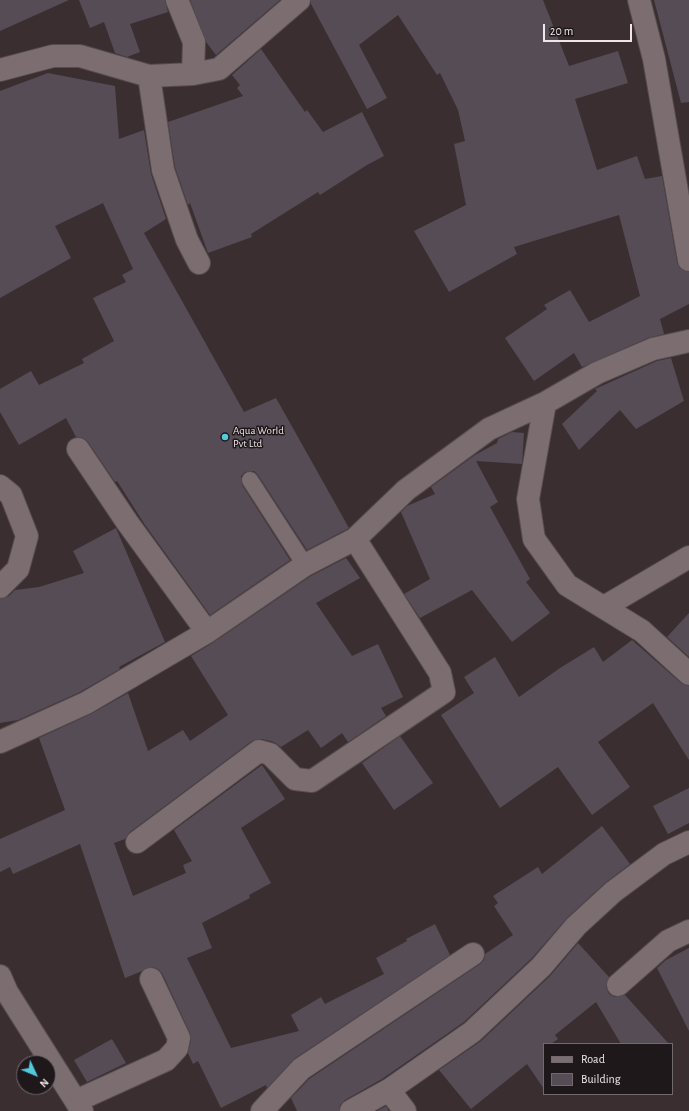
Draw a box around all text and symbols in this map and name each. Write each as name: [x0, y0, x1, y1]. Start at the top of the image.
scale bar: [545, 16, 634, 42]
text: 20 m: [550, 25, 573, 37]
place label: Aqua World Pvt Ltd: [233, 424, 284, 450]
marker: Aqua World Pvt Ltd: [220, 432, 230, 442]
legend: [543, 1043, 673, 1095]
text: Road: [581, 1053, 605, 1065]
north arrow: [16, 1055, 56, 1095]
text: Building: [581, 1073, 621, 1085]
text: N: [38, 1076, 51, 1090]

